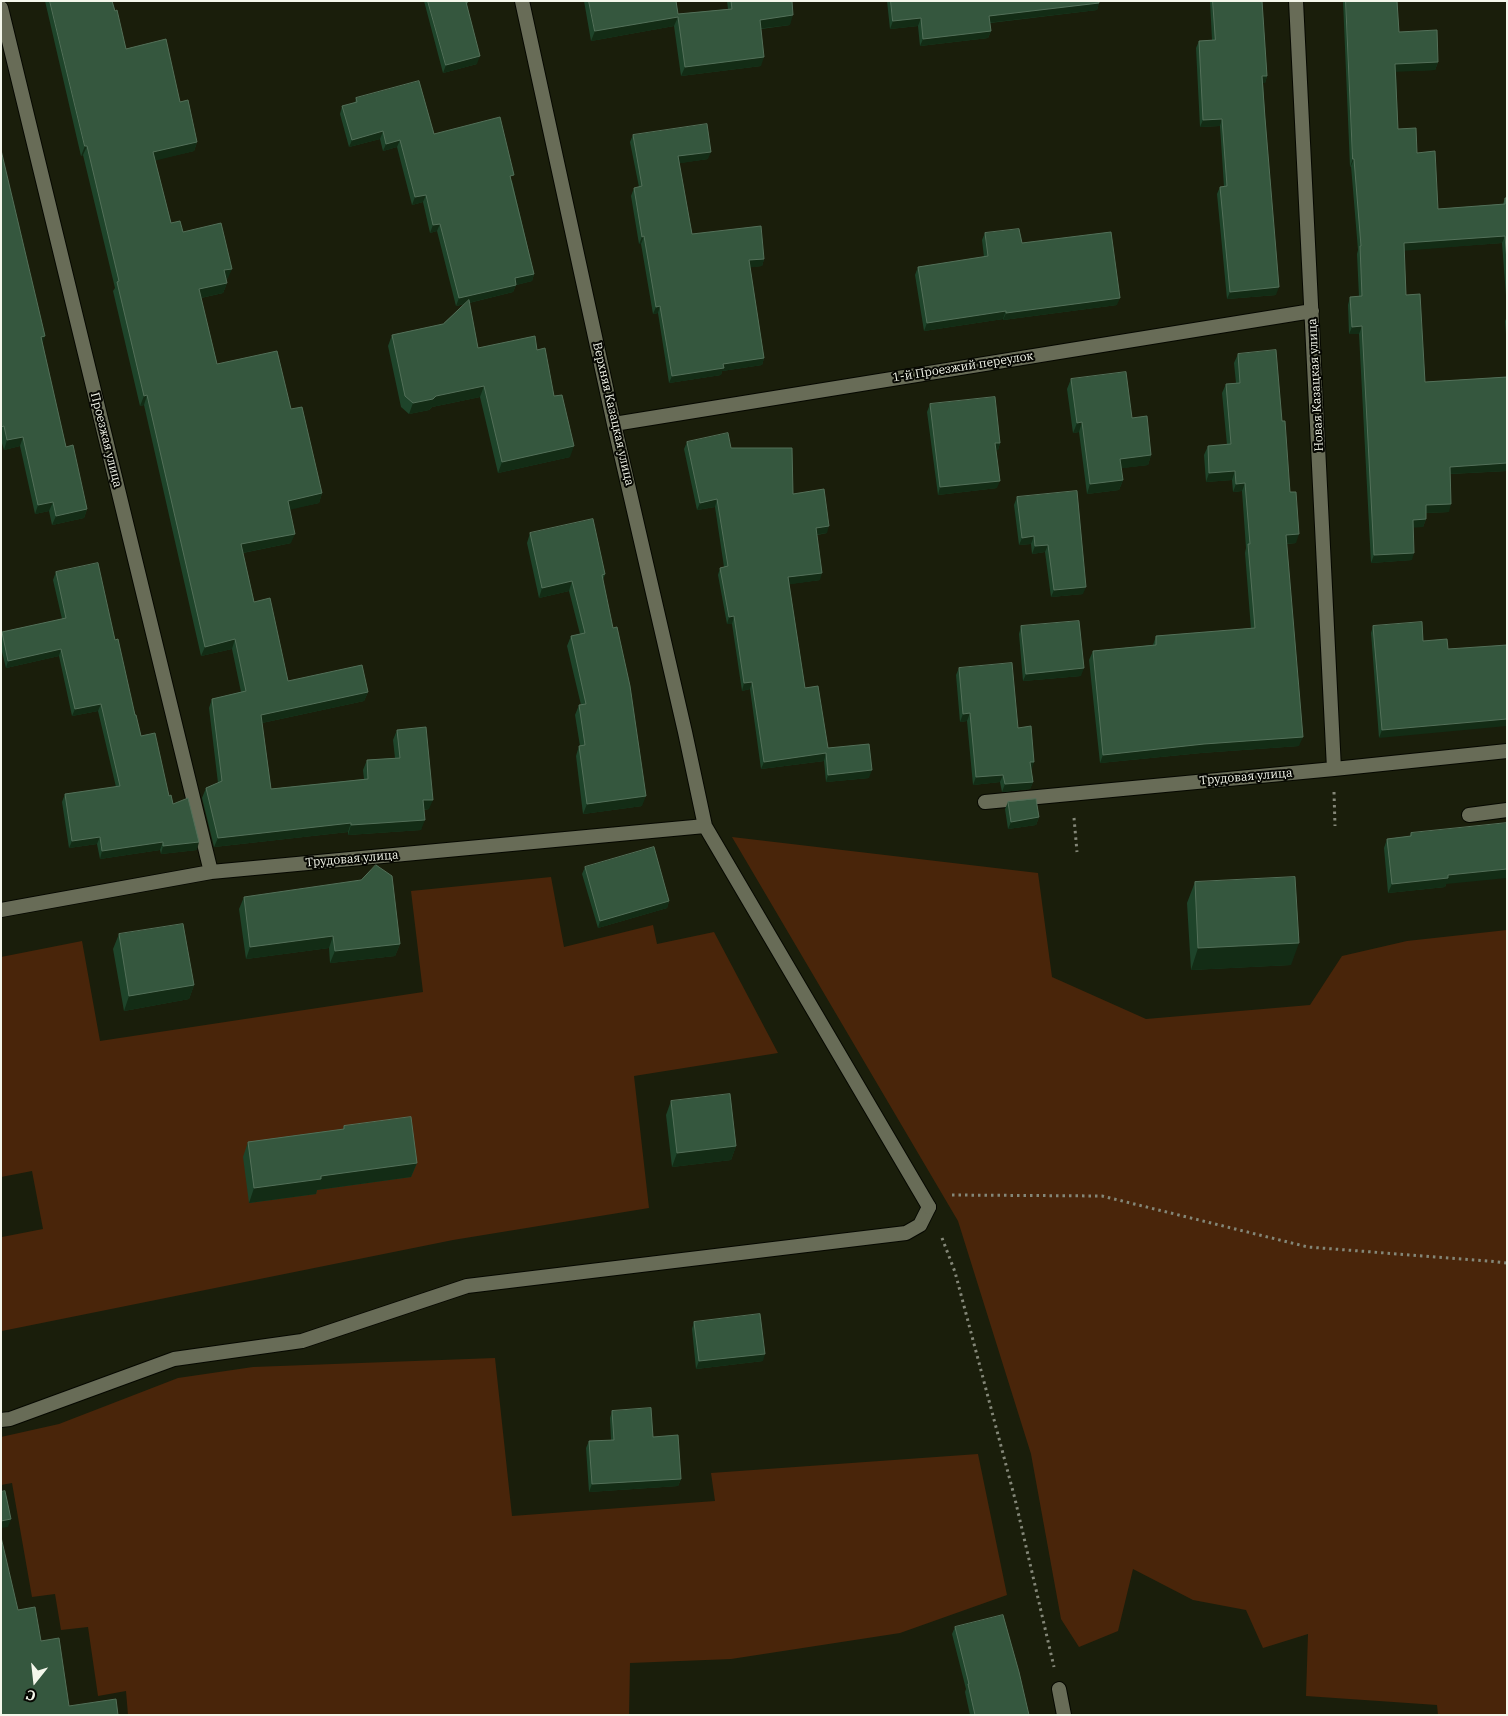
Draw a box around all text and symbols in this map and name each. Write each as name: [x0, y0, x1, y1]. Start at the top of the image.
street label: Новая Казацкая улица: [1305, 318, 1327, 452]
street label: Верхняя Казацкая улица: [589, 341, 637, 487]
street label: 1-й Проезжий переулок: [892, 349, 1034, 385]
street label: Проезжая улица: [87, 391, 125, 489]
street label: Трудовая улица: [1199, 766, 1293, 788]
street label: Трудовая улица: [305, 848, 399, 870]
north arrow: [10, 1656, 60, 1706]
text: С: [24, 1685, 38, 1705]

